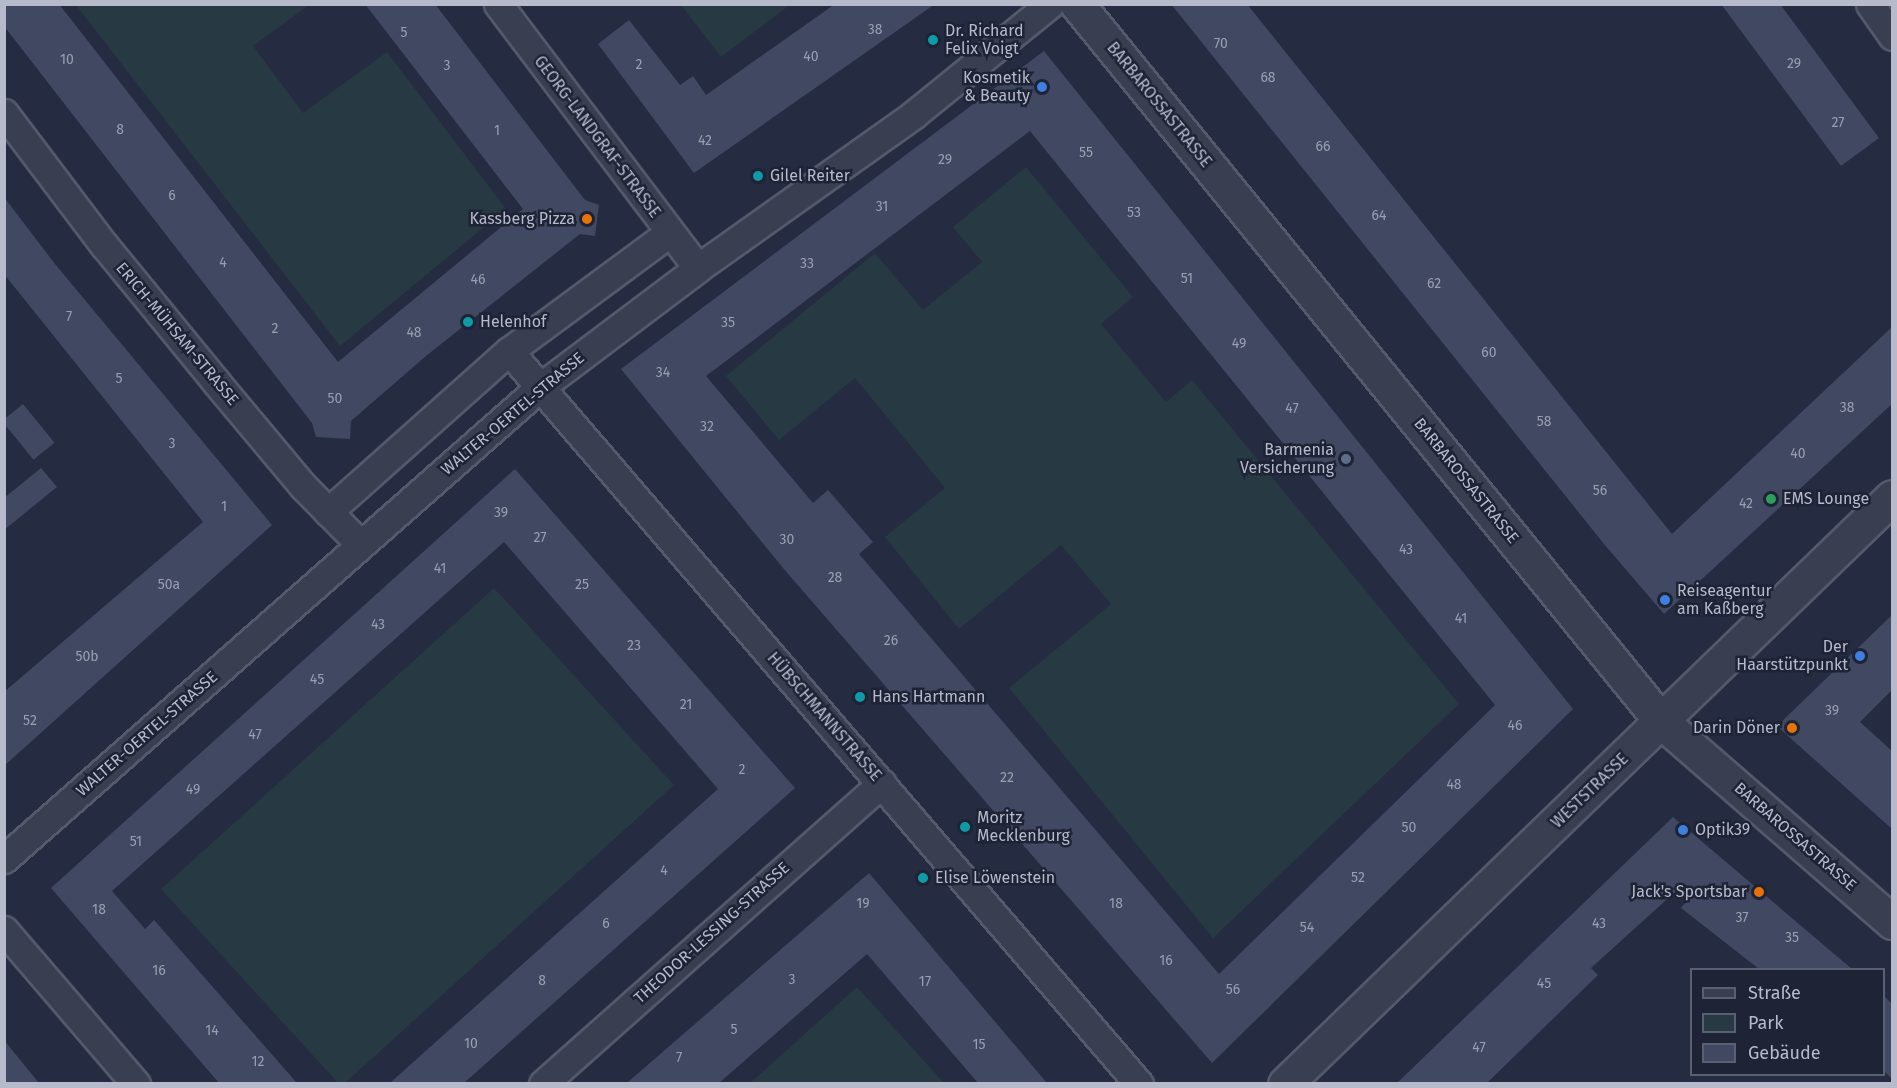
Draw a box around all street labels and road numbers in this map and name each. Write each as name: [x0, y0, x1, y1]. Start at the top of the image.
street label: BARBAROSSASTRASSE: [1103, 39, 1215, 171]
street label: GEORG-LANDGRAF-STRASSE: [530, 52, 664, 222]
street label: ERICH-MÜHSAM-STRASSE: [112, 259, 242, 409]
street label: WALTER-OERTEL-STRASSE: [438, 349, 588, 479]
street label: BARBAROSSASTRASSE: [1410, 415, 1522, 547]
street label: HÜBSCHMANNSTRASSE: [763, 649, 885, 785]
street label: WALTER-OERTEL-STRASSE: [72, 667, 222, 801]
street label: WESTSTRASSE: [1548, 750, 1632, 832]
street label: BARBAROSSASTRASSE: [1730, 779, 1860, 895]
street label: THEODOR-LESSING-STRASSE: [630, 858, 794, 1008]

